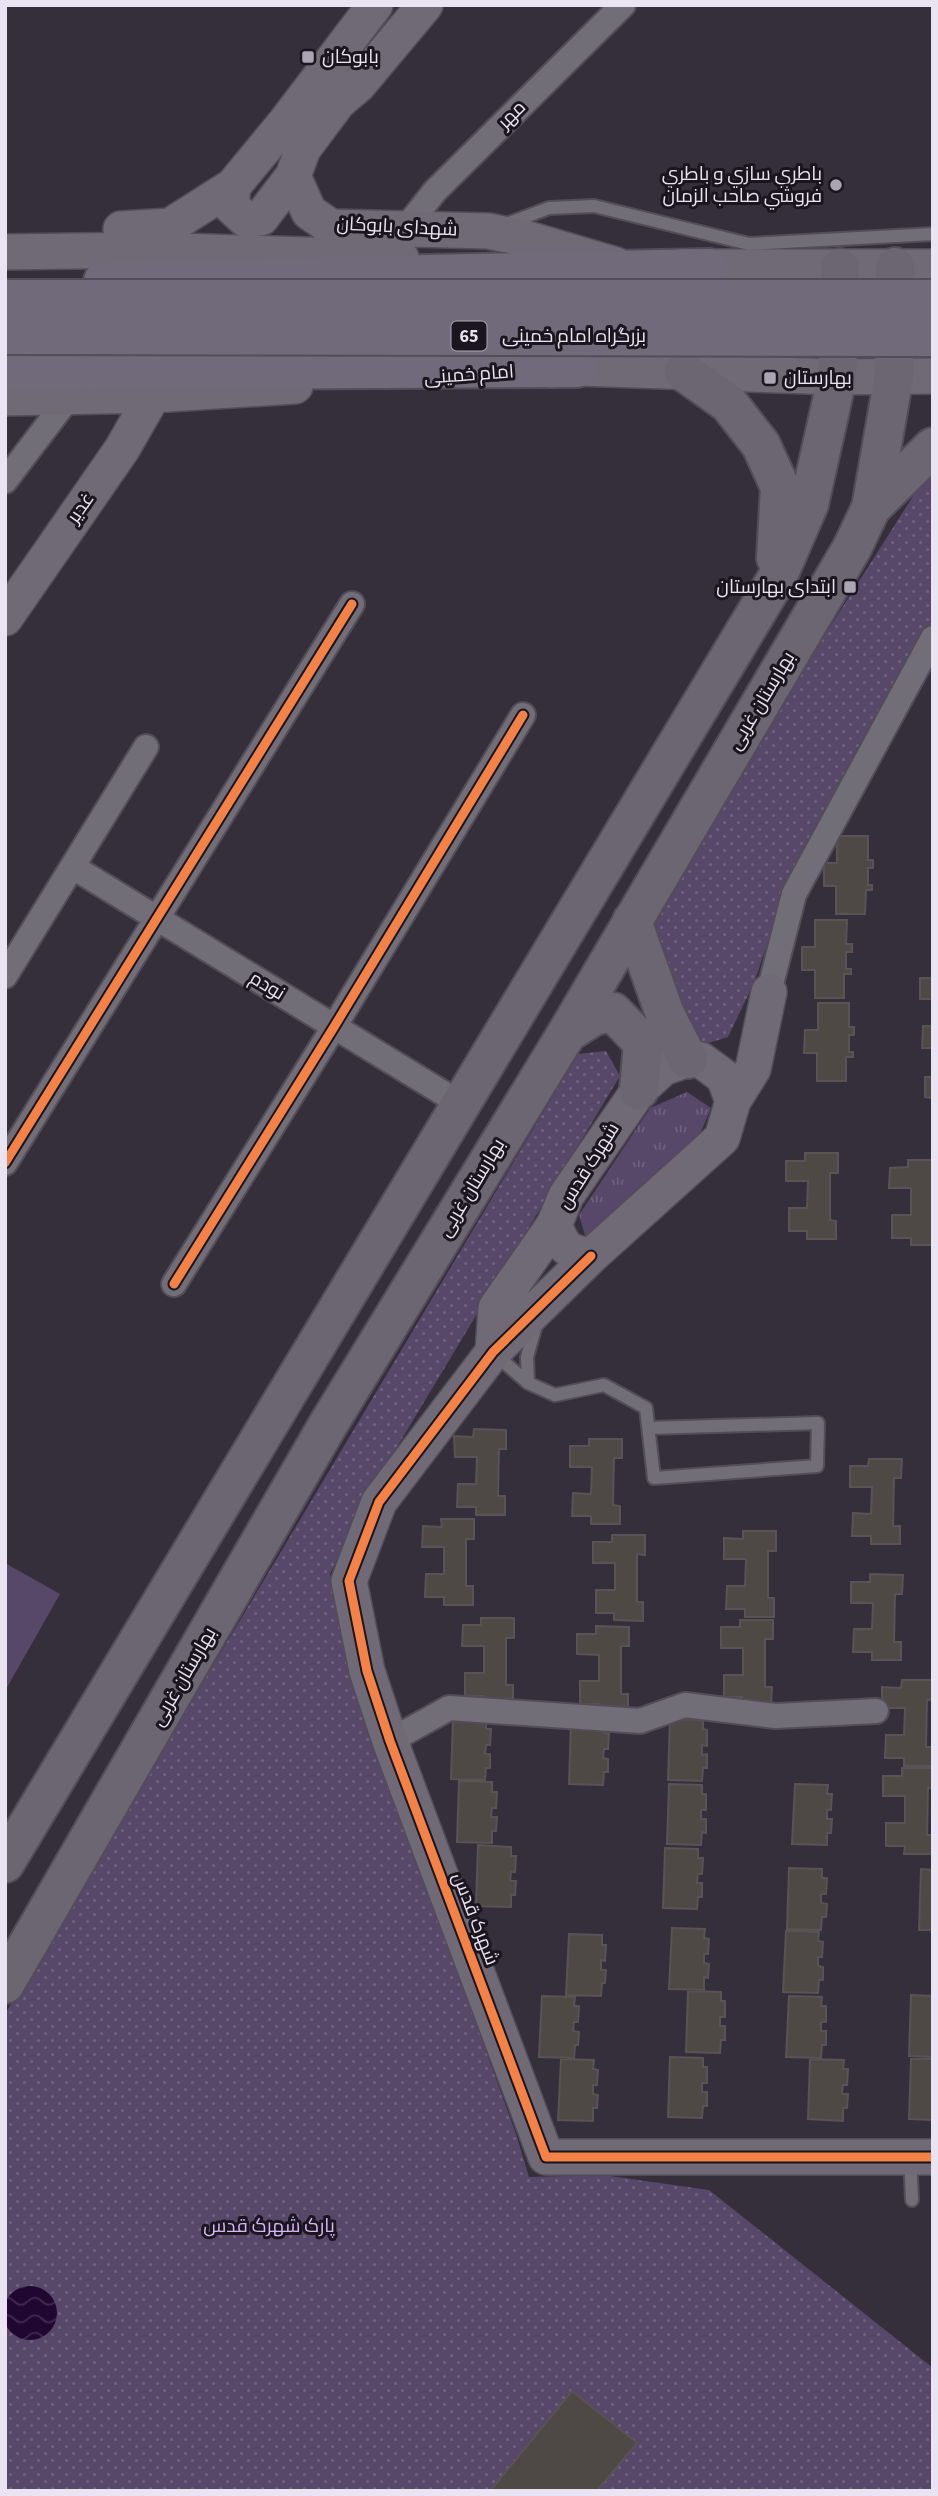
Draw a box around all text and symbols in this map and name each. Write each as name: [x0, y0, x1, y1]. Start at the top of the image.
place label: بابوکان: [322, 44, 379, 71]
marker: بابوکان: [300, 49, 316, 65]
street label: مهر: [491, 95, 532, 136]
place label: باطري سازي و باطري فروشي صاحب الزمان: [662, 161, 822, 210]
marker: باطري سازي و باطري فروشي صاحب الزمان: [828, 177, 844, 193]
street label: شهدای بابوکان: [336, 210, 458, 244]
road number: 65: [452, 322, 486, 350]
street label: بزرگراه امام خمینی: [502, 323, 646, 350]
street label: امام خمینی: [423, 358, 515, 392]
place label: بهارستان: [784, 365, 852, 392]
marker: بهارستان: [762, 370, 778, 386]
street label: غدیر: [60, 487, 101, 530]
place label: ابتدای بهارستان: [716, 574, 836, 601]
marker: ابتدای بهارستان: [842, 579, 858, 595]
street label: بهارستان غربی: [722, 647, 802, 755]
street label: نودم: [244, 965, 290, 1007]
street label: شهرک قدس: [552, 1118, 626, 1214]
street label: بهارستان غربی: [432, 1134, 512, 1242]
street label: بهارستان غربی: [145, 1622, 223, 1732]
street label: شهرک قدس: [445, 1869, 505, 1969]
park label: پارک شهرک قدس: [203, 2213, 335, 2240]

